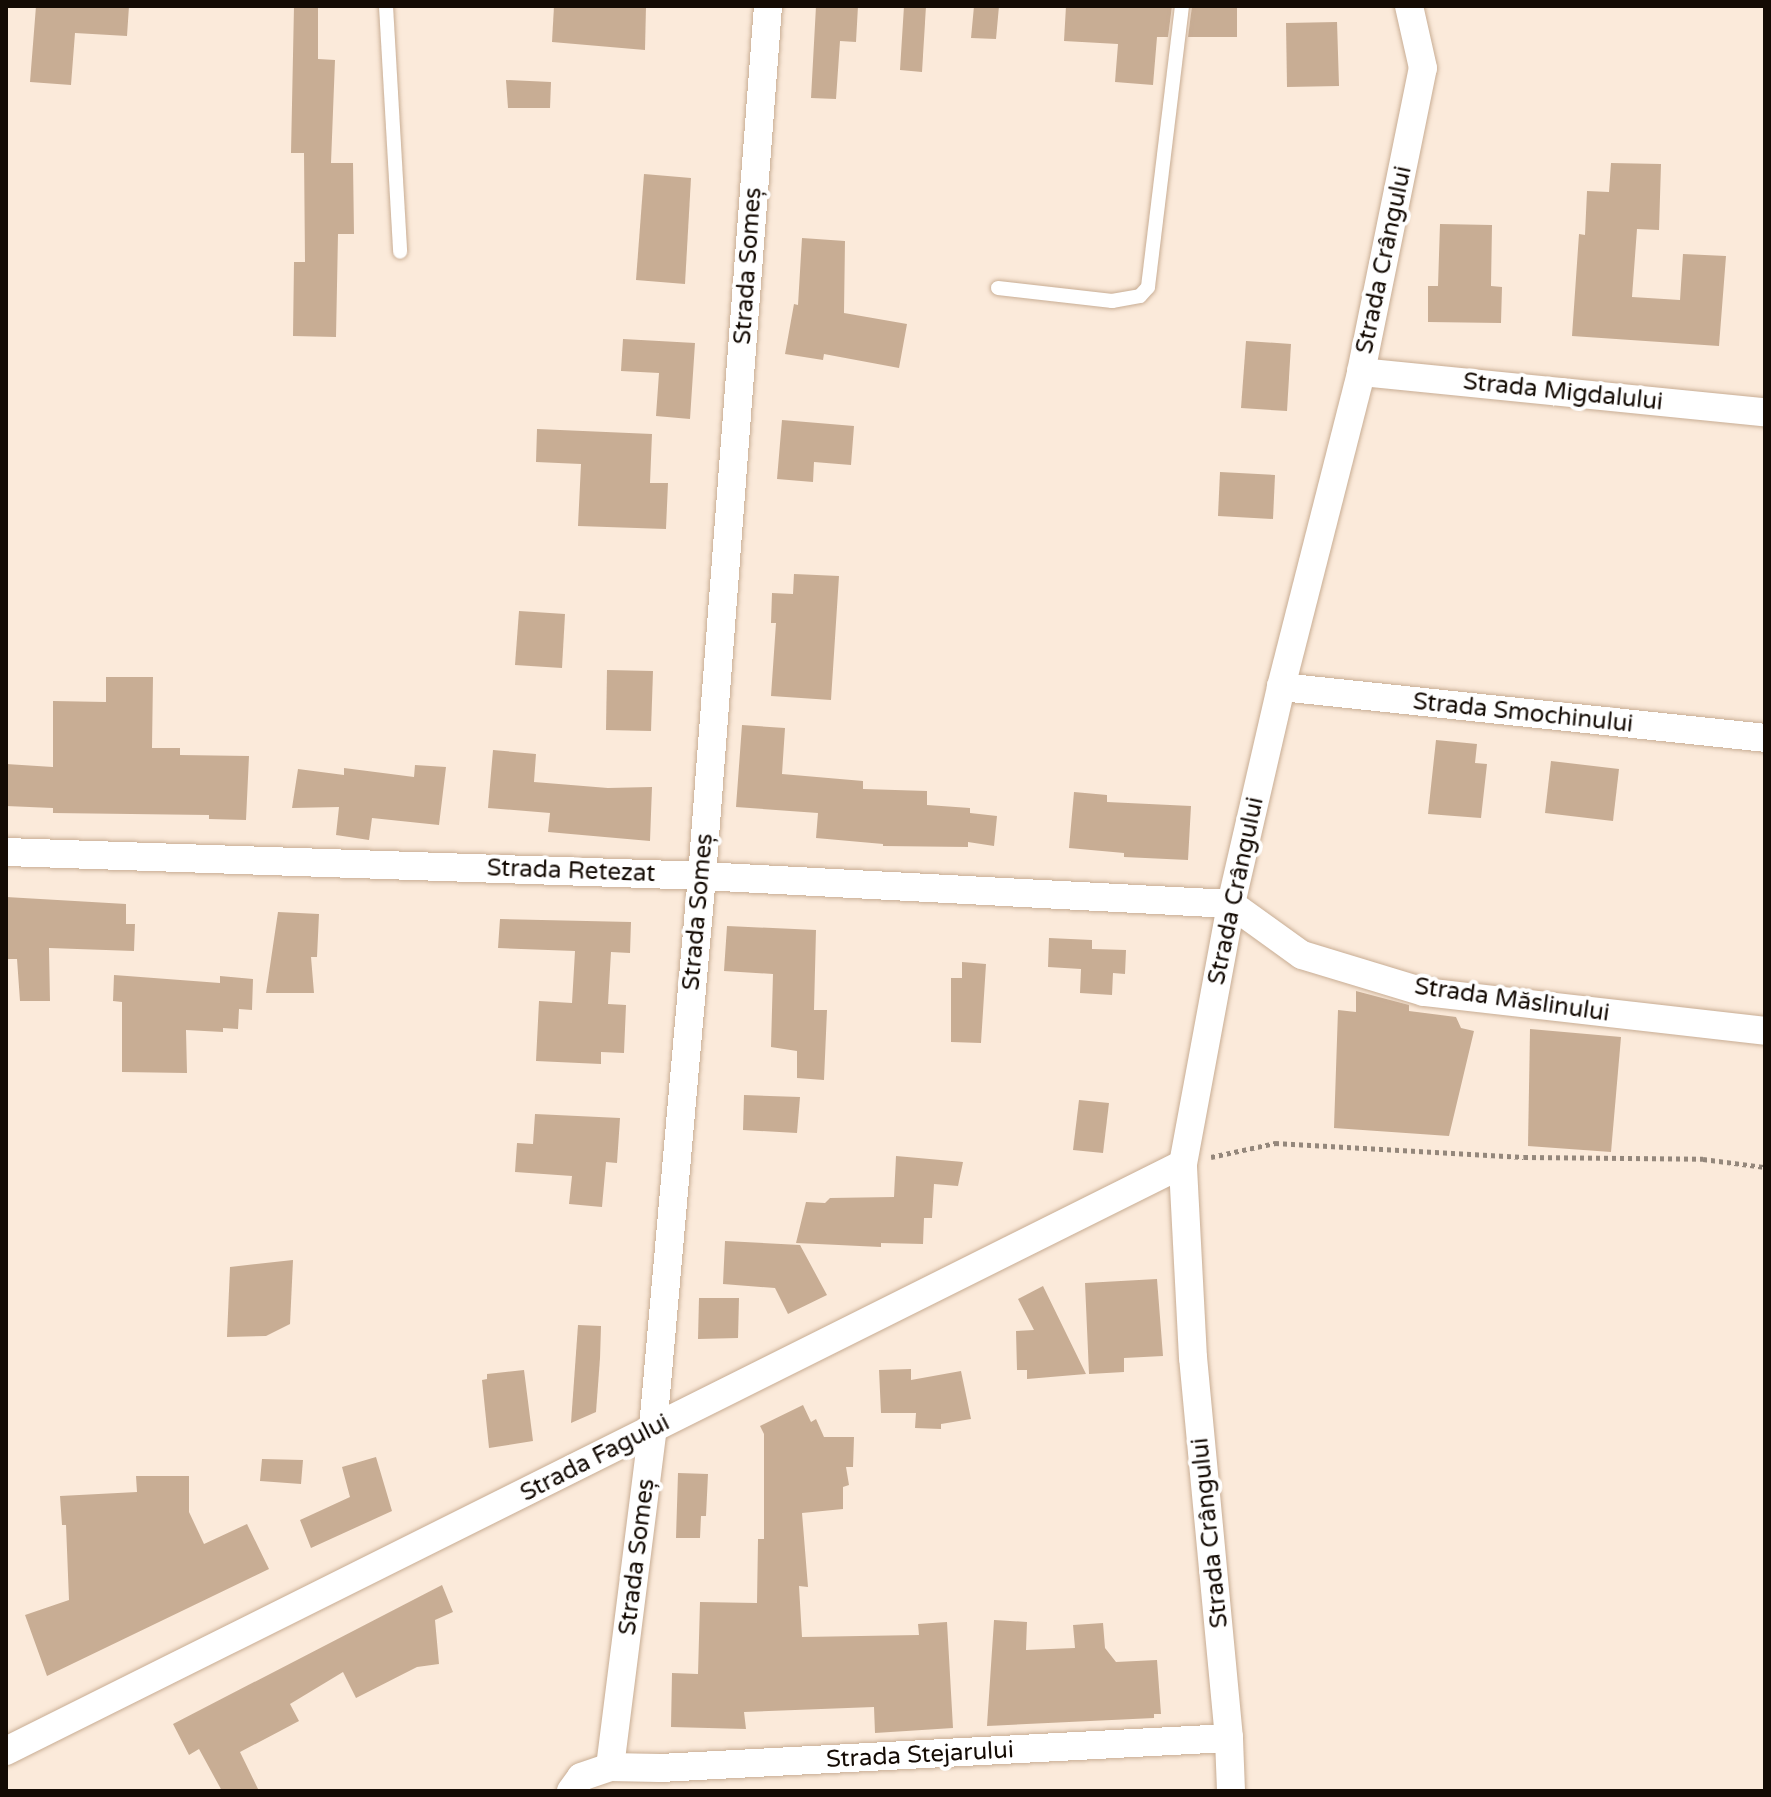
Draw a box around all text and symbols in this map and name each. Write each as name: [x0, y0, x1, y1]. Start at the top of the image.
street label: Strada Crângului: [1350, 164, 1418, 356]
street label: Strada Someș: [728, 186, 768, 346]
street label: Strada Migdalului: [1462, 367, 1664, 417]
street label: Strada Smochinului: [1411, 687, 1635, 739]
street label: Strada Crângului: [1202, 795, 1270, 987]
street label: Strada Someș: [677, 832, 719, 992]
street label: Strada Retezat: [486, 854, 656, 888]
street label: Strada Măslinului: [1413, 972, 1611, 1028]
street label: Strada Fagului: [516, 1408, 674, 1508]
street label: Strada Crângului: [1186, 1436, 1234, 1630]
street label: Strada Someș: [613, 1477, 661, 1637]
street label: Strada Stejarului: [825, 1736, 1015, 1774]

